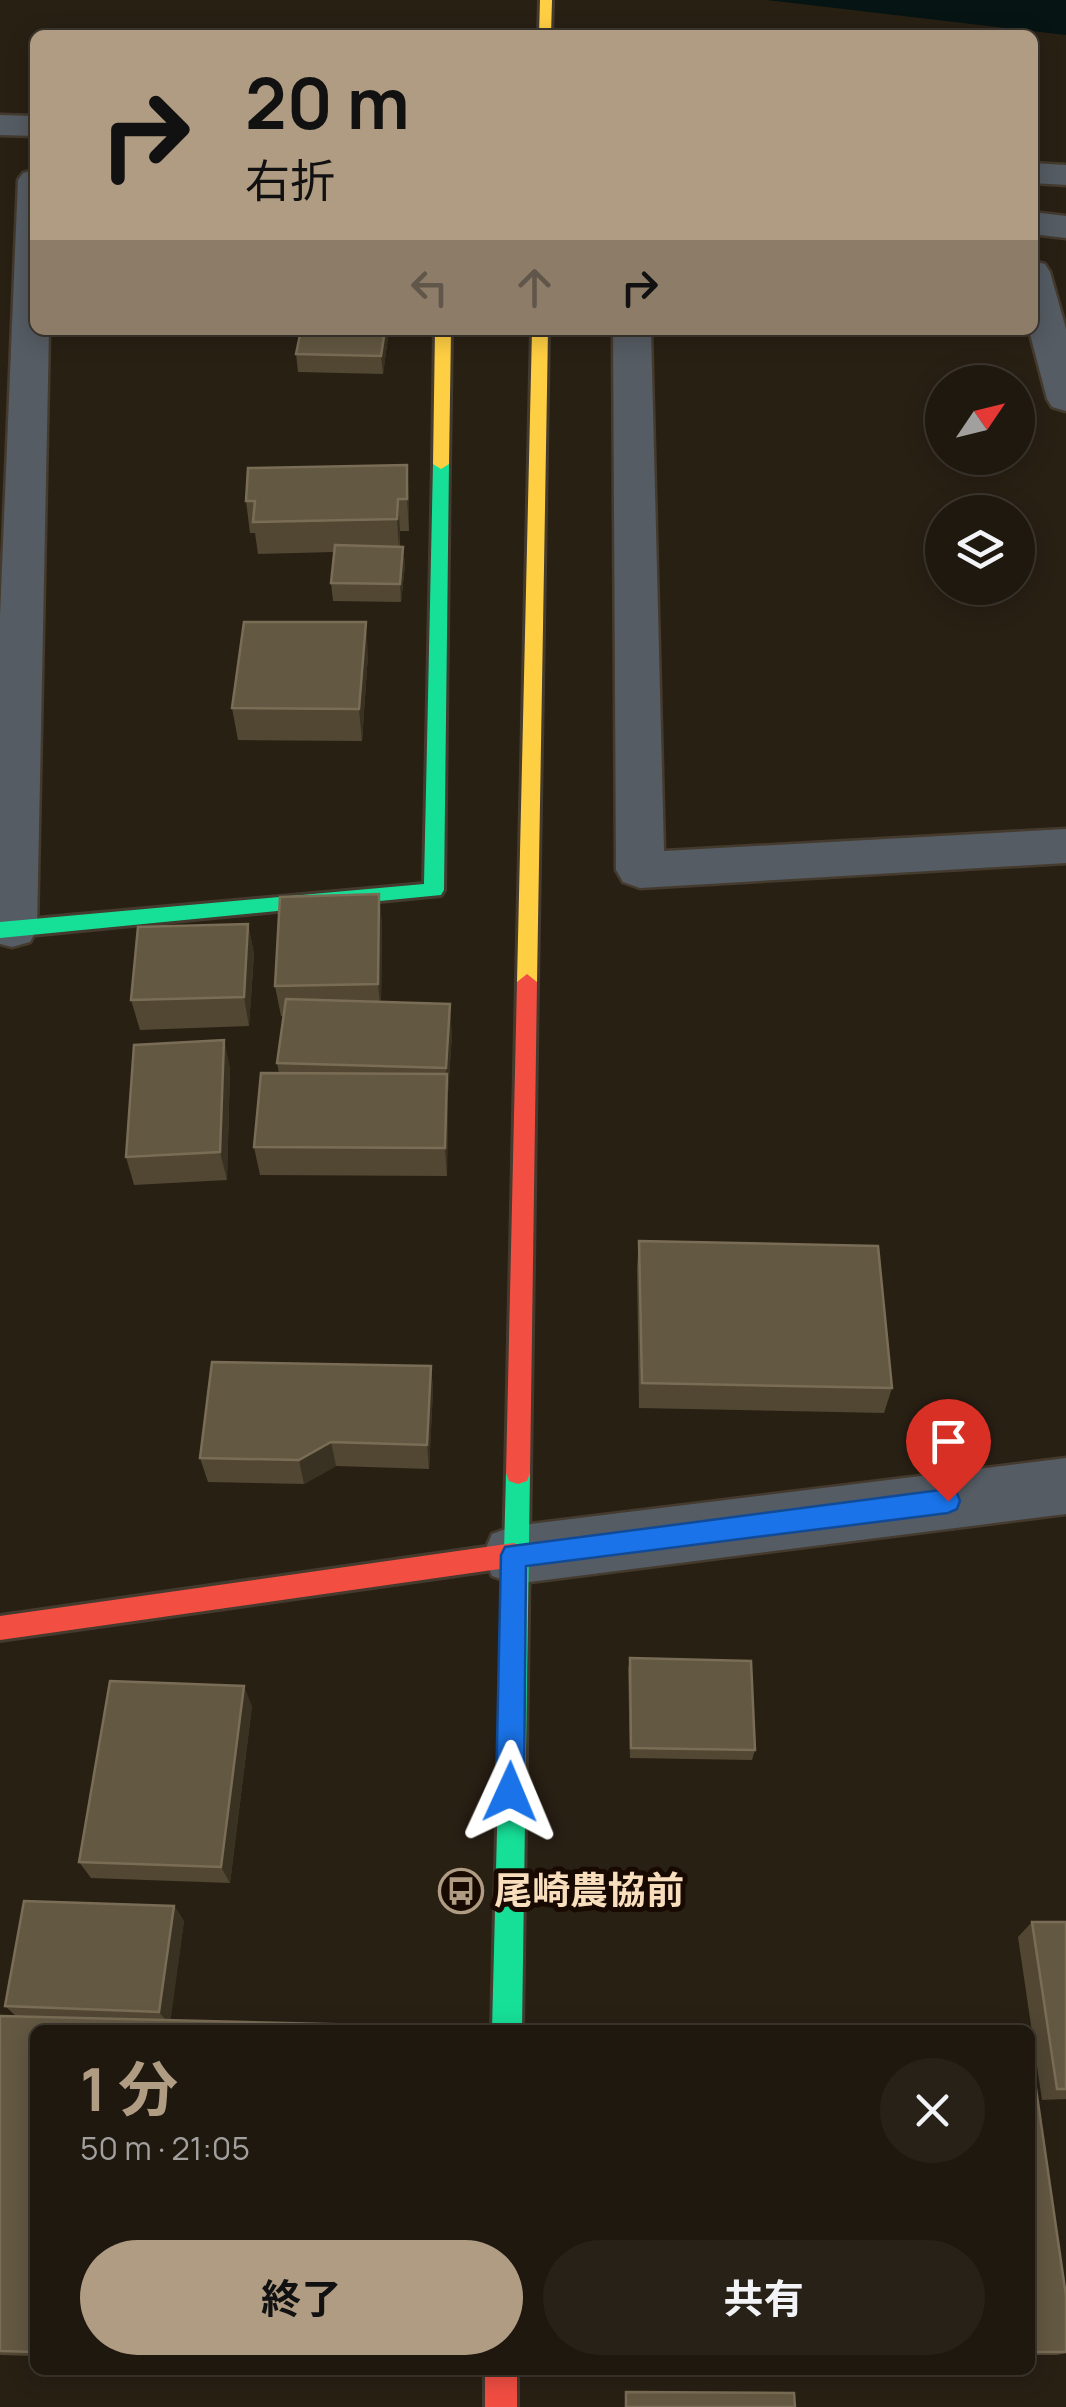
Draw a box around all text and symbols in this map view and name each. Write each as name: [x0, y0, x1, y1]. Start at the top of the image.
text: 20 m: [245, 54, 410, 150]
icon: right: [80, 70, 210, 200]
text: 右折: [245, 149, 335, 211]
icon: left: [402, 260, 457, 315]
icon: ahead: [507, 260, 562, 315]
icon: right: [612, 260, 667, 315]
north arrow: [925, 365, 1035, 475]
map controls: [925, 365, 1035, 605]
button: layers: [925, 495, 1035, 605]
pin: [906, 1399, 991, 1502]
icon: arrive: [921, 1414, 976, 1469]
position arrow: [458, 1740, 562, 1844]
place label: 尾崎農協前: [494, 1863, 684, 1915]
bus stop icon: 尾崎農協前: [438, 1868, 484, 1914]
text: 1 分: [80, 2047, 178, 2129]
button: close: [880, 2058, 985, 2163]
text: 50 m · 21:05: [80, 2126, 250, 2170]
button: 終了: [80, 2240, 523, 2355]
button: 共有: [543, 2240, 985, 2355]

